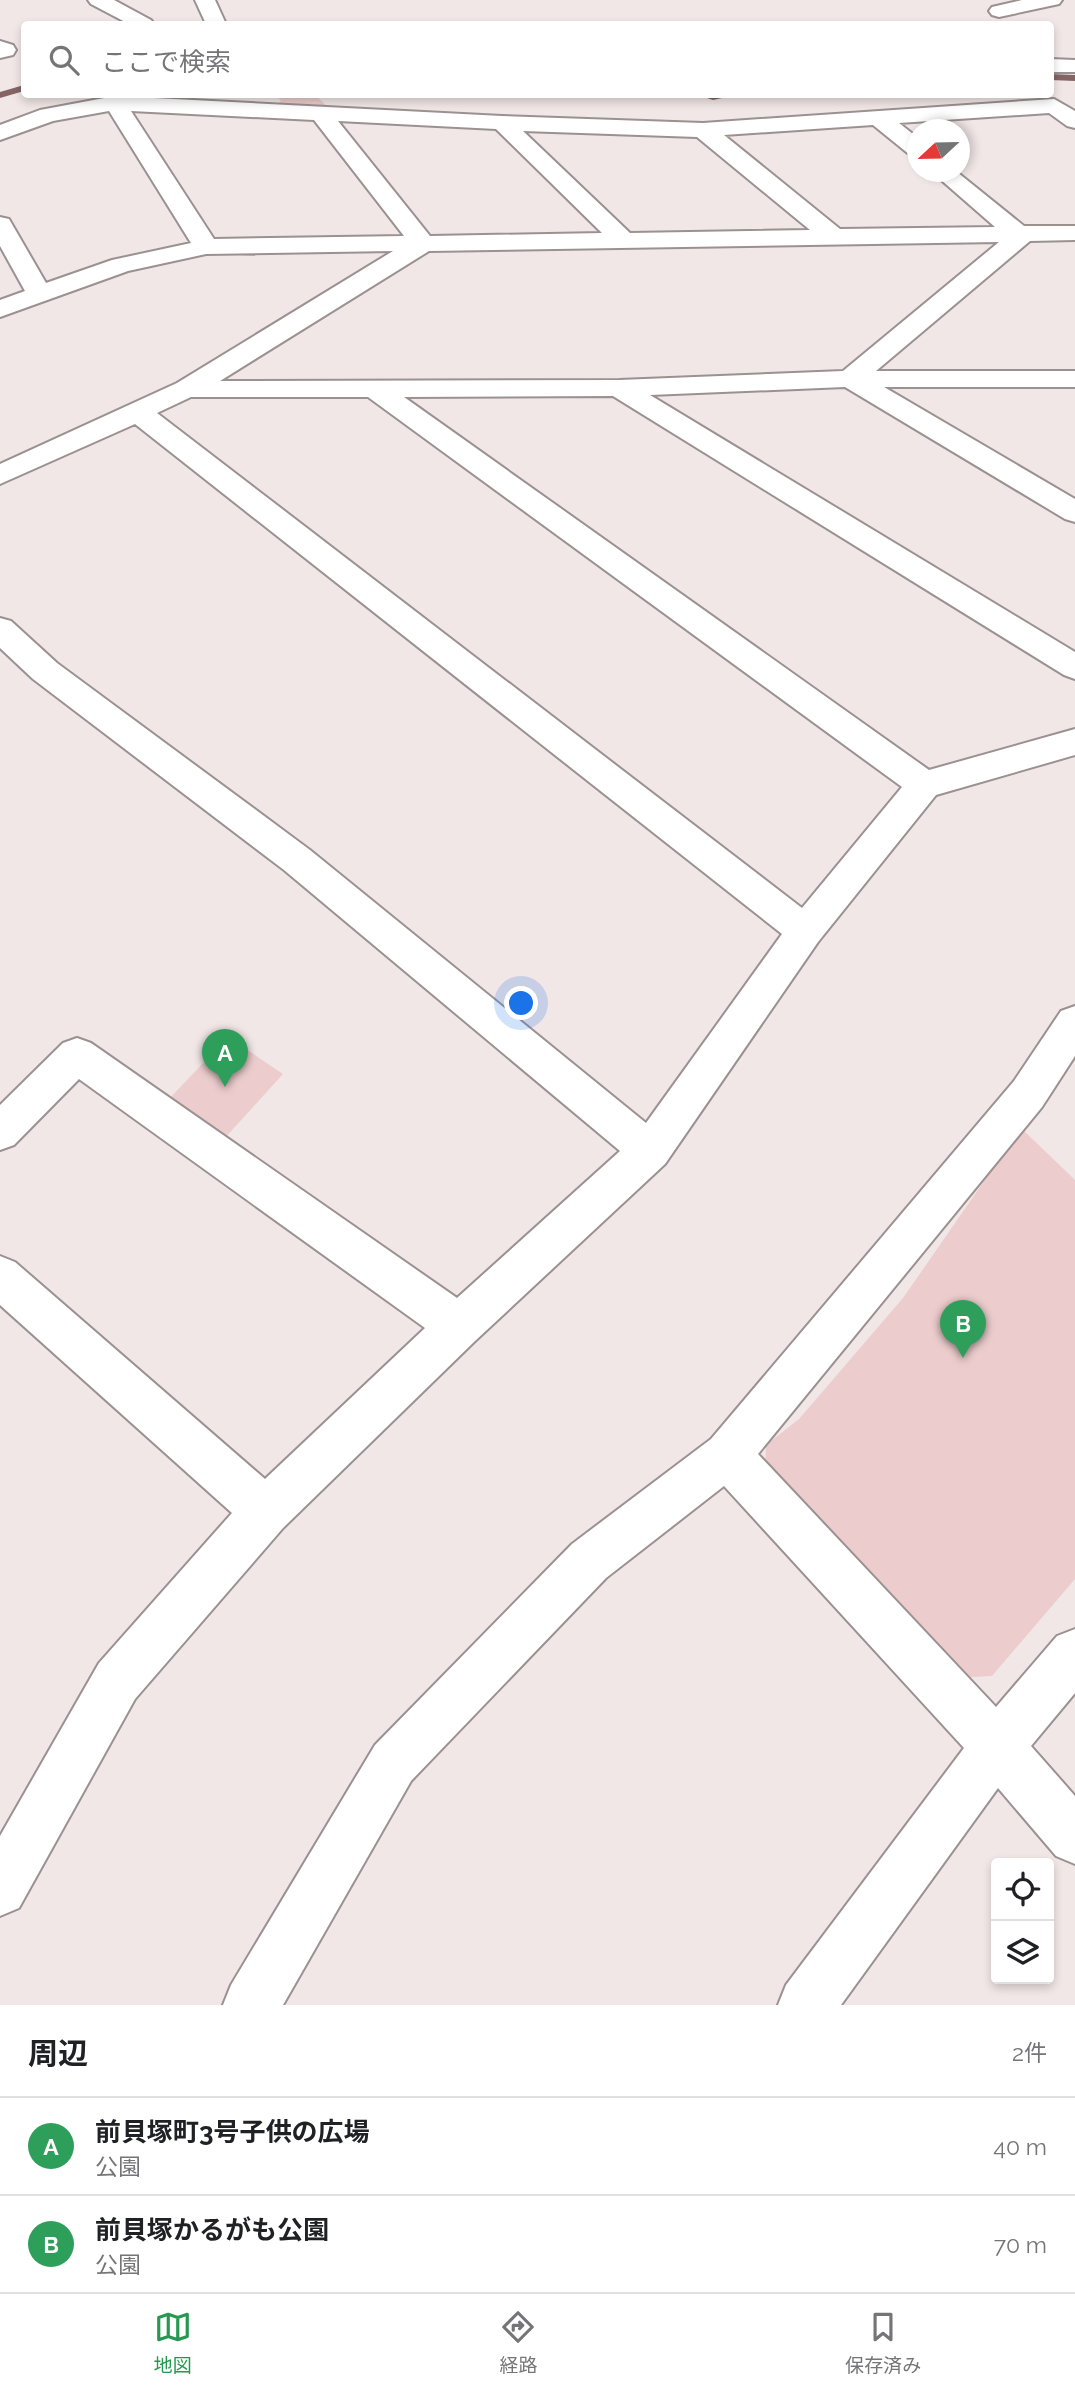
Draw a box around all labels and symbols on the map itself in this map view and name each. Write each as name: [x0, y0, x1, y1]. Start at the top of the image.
north arrow: [907, 119, 970, 182]
your location: [504, 986, 538, 1020]
pin: A: [202, 1029, 248, 1087]
pin: B: [940, 1300, 986, 1358]

